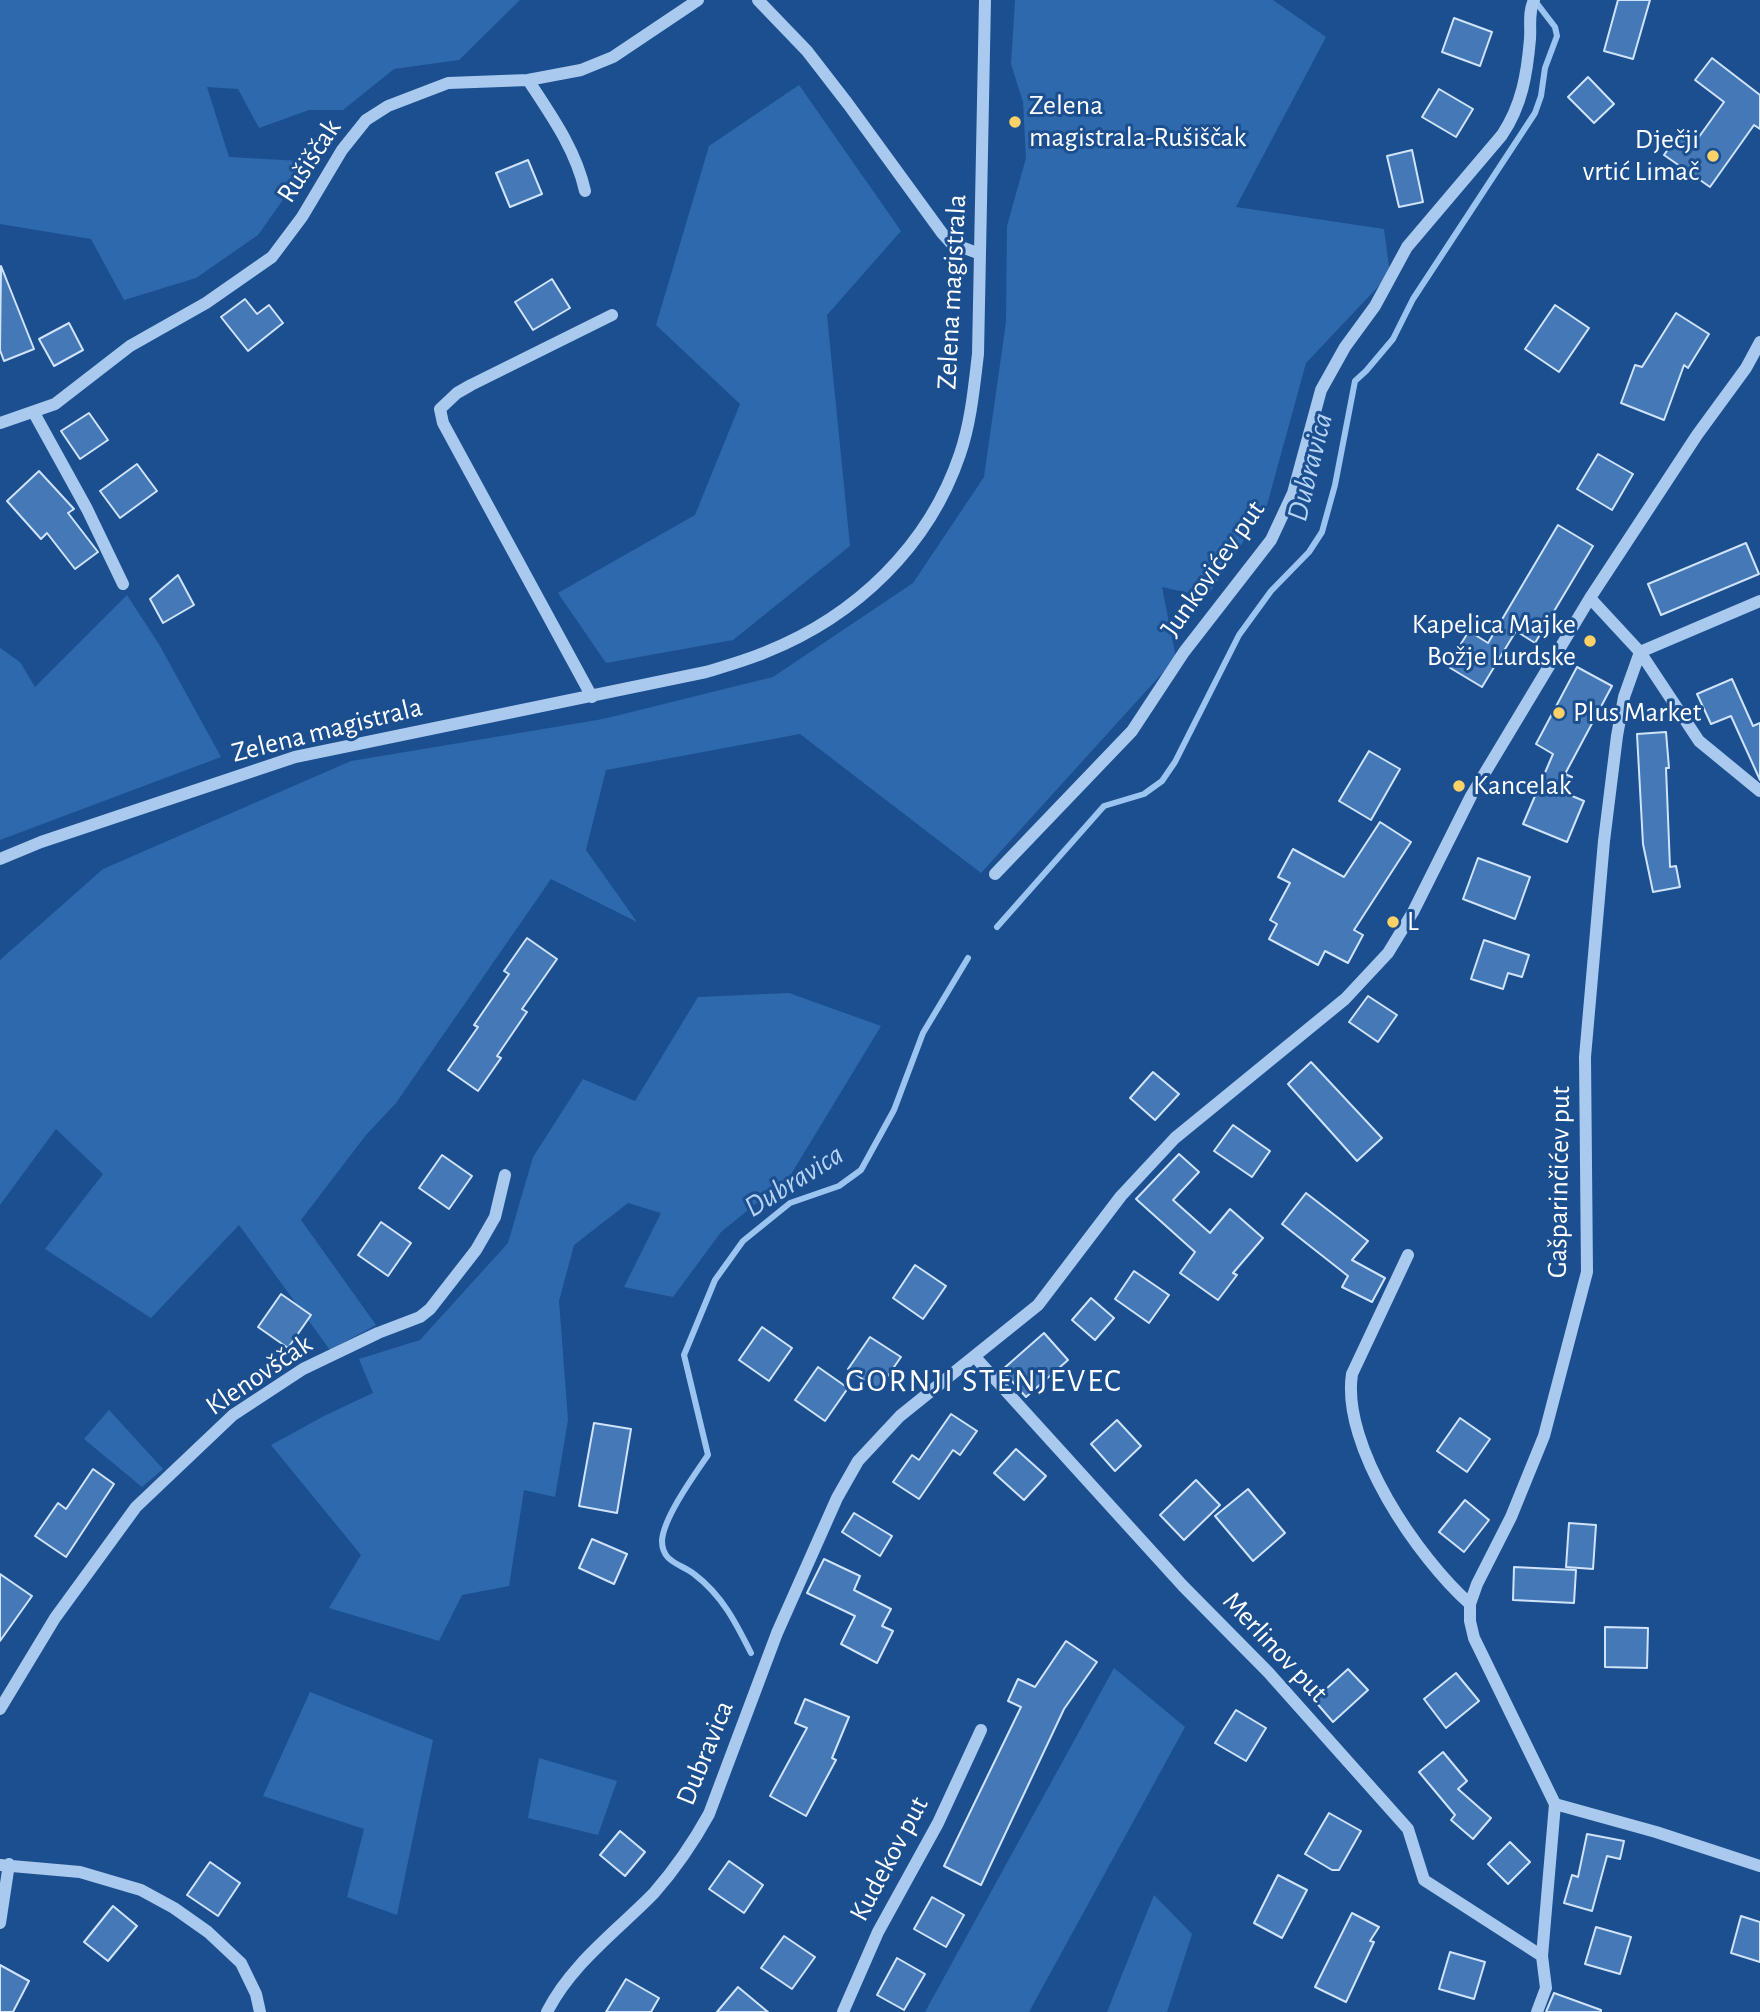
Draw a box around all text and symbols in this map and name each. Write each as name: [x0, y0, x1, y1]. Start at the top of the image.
place label: Zelena magistrala-Rušiščak: [1029, 89, 1246, 155]
street label: Rušiščak: [270, 113, 348, 209]
marker: Zelena magistrala-Rušiščak: [1007, 114, 1023, 130]
place label: Dječji vrtić Limač: [1582, 123, 1699, 189]
marker: Dječji vrtić Limač: [1705, 148, 1721, 164]
street label: Zelena magistrala: [930, 194, 974, 390]
water label: Dubravica: [1279, 409, 1341, 525]
street label: Junkovićev put: [1154, 494, 1272, 644]
place label: Kapelica Majke Božje Lurdske: [1412, 608, 1576, 674]
marker: Kapelica Majke Božje Lurdske: [1582, 633, 1598, 649]
street label: Zelena magistrala: [228, 690, 426, 770]
place label: Plus Market: [1573, 696, 1701, 730]
marker: Plus Market: [1551, 705, 1567, 721]
place label: Kancelak: [1473, 769, 1571, 803]
marker: Kancelak: [1451, 778, 1467, 794]
place label: L: [1407, 905, 1419, 939]
marker: L: [1385, 914, 1401, 930]
street label: Gašparinčićev put: [1541, 1086, 1577, 1278]
water label: Dubravica: [738, 1137, 850, 1225]
street label: Klenovščak: [199, 1327, 319, 1423]
district label: GORNJI STENJEVEC: [847, 1362, 1121, 1400]
street label: Merlinov put: [1215, 1585, 1335, 1709]
street label: Dubravica: [669, 1696, 741, 1810]
street label: Kudekov put: [842, 1791, 936, 1927]

